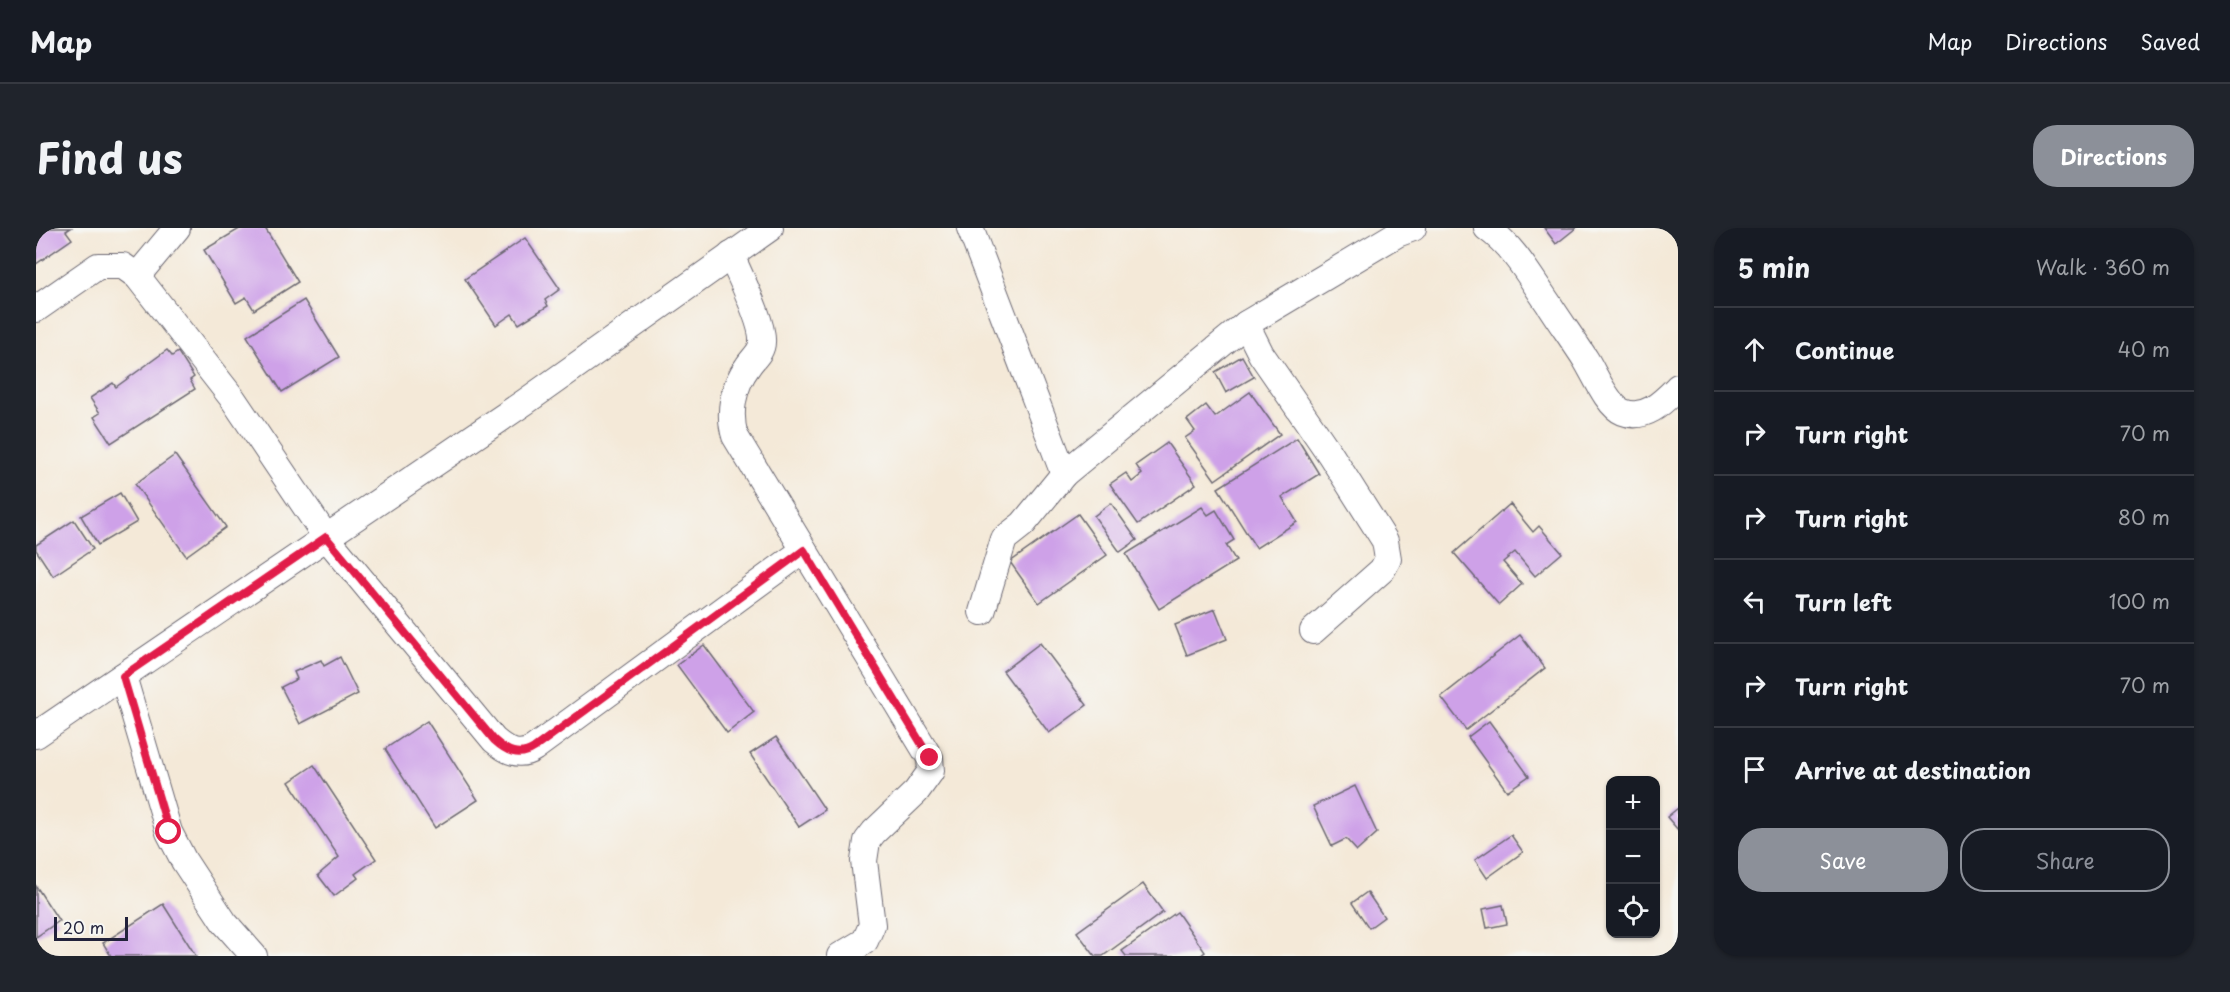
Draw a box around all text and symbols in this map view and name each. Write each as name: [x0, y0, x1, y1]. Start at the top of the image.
text: Map: [30, 20, 92, 63]
text: Map: [1927, 25, 1972, 57]
text: Directions: [2005, 25, 2107, 57]
text: Saved: [2140, 25, 2200, 57]
text: Find us: [36, 125, 183, 188]
button: Directions: [2033, 125, 2194, 187]
text: 5 min: [1738, 248, 1810, 287]
text: Walk · 360 m: [2036, 252, 2170, 282]
icon: ahead: [1738, 333, 1771, 366]
text: Continue: [1795, 333, 1894, 366]
text: 40 m: [2118, 334, 2170, 364]
icon: right: [1738, 417, 1771, 450]
text: Turn right: [1795, 417, 1908, 450]
text: 70 m: [2120, 418, 2170, 448]
icon: right: [1738, 501, 1771, 534]
text: Turn right: [1795, 501, 1908, 534]
text: 80 m: [2118, 502, 2170, 532]
icon: left: [1738, 585, 1771, 618]
text: Turn left: [1795, 585, 1892, 618]
text: 100 m: [2109, 586, 2170, 616]
icon: right: [1738, 669, 1771, 702]
text: Turn right: [1795, 669, 1908, 702]
text: 70 m: [2120, 670, 2170, 700]
route end: [916, 744, 942, 770]
icon: arrive: [1738, 753, 1771, 786]
text: Arrive at destination: [1795, 753, 2031, 786]
map controls: [1606, 776, 1660, 938]
button: +: [1606, 776, 1660, 830]
route start: [155, 818, 181, 844]
button: Save: [1738, 828, 1948, 892]
button: Share: [1960, 828, 2170, 892]
button: −: [1606, 830, 1660, 884]
button: locate: [1606, 884, 1660, 938]
scale bar: [54, 914, 128, 942]
text: 20 m: [63, 915, 104, 939]

